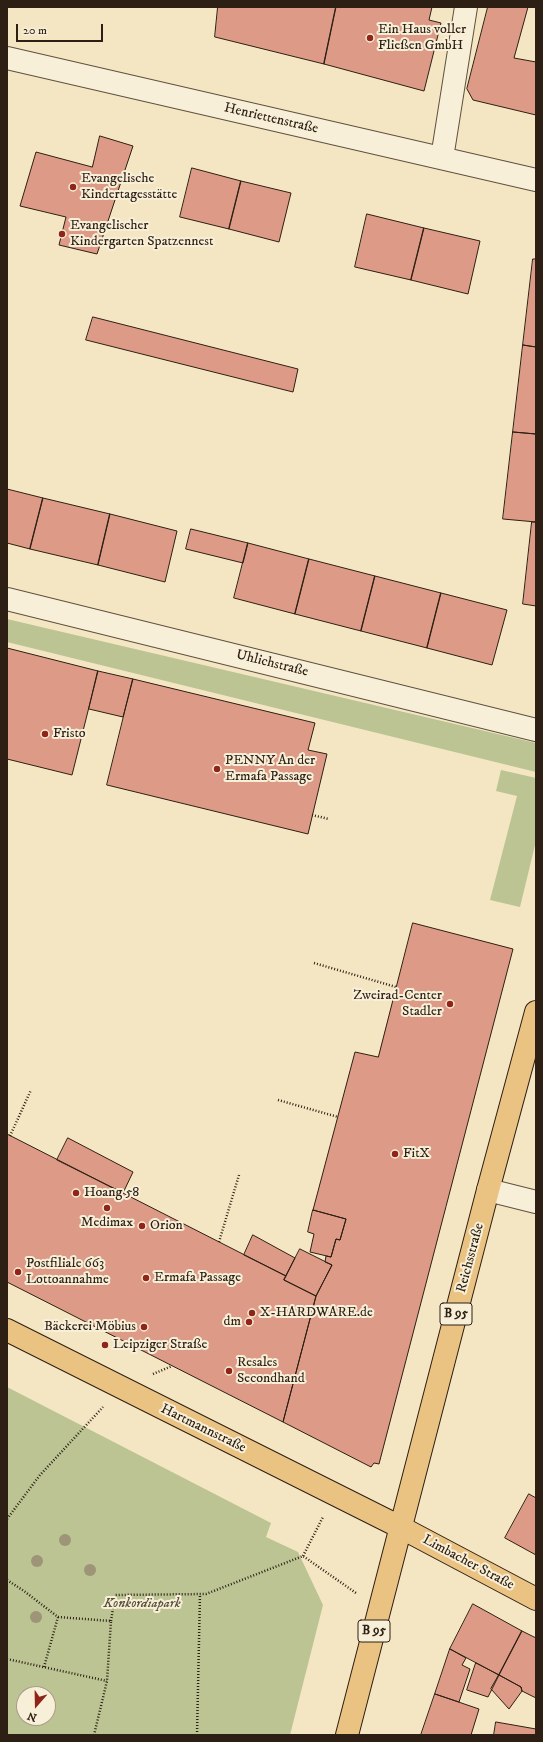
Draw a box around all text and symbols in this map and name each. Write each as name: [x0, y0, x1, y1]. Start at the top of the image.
scale bar: [18, 16, 105, 42]
place label: Ein Haus voller Fließen GmbH: [378, 22, 466, 54]
text: 20 m: [23, 23, 47, 38]
marker: Ein Haus voller Fließen GmbH: [365, 33, 375, 43]
street label: Henriettenstraße: [222, 100, 320, 138]
place label: Evangelische Kindertagesstätte: [81, 171, 177, 204]
marker: Evangelische Kindertagesstätte: [68, 182, 78, 192]
place label: Evangelischer Kindergarten Spatzennest: [70, 218, 213, 250]
marker: Evangelischer Kindergarten Spatzennest: [57, 229, 67, 239]
street label: Uhlichstraße: [234, 647, 310, 681]
place label: Fristo: [53, 726, 86, 742]
marker: Fristo: [40, 729, 50, 739]
place label: PENNY An der Ermafa Passage: [225, 753, 315, 786]
marker: PENNY An der Ermafa Passage: [212, 764, 222, 774]
place label: Zweirad-Center Stadler: [353, 988, 442, 1020]
marker: Zweirad-Center Stadler: [445, 999, 455, 1009]
place label: FitX: [403, 1146, 430, 1162]
marker: FitX: [390, 1149, 400, 1159]
place label: Hoang 58: [84, 1185, 139, 1201]
marker: Hoang 58: [71, 1188, 81, 1198]
marker: Medimax: [102, 1203, 112, 1213]
place label: Medimax: [81, 1215, 133, 1231]
place label: Orion: [150, 1218, 183, 1234]
marker: Orion: [137, 1221, 147, 1231]
street label: Reichsstraße: [454, 1221, 488, 1295]
place label: Postfiliale 663 Lottoannahme: [26, 1256, 109, 1288]
marker: Postfiliale 663 Lottoannahme: [13, 1267, 23, 1277]
place label: Ermafa Passage: [154, 1270, 241, 1286]
marker: Ermafa Passage: [141, 1273, 151, 1283]
road number: B 95: [440, 1303, 472, 1325]
place label: X-HARDWARE.de: [260, 1305, 373, 1321]
marker: X-HARDWARE.de: [247, 1308, 257, 1318]
place label: dm: [223, 1314, 241, 1330]
marker: dm: [244, 1317, 254, 1327]
place label: Bäckerei Möbius: [44, 1319, 136, 1335]
marker: Bäckerei Möbius: [139, 1322, 149, 1332]
place label: Leipziger Straße: [113, 1337, 207, 1353]
marker: Leipziger Straße: [100, 1340, 110, 1350]
place label: Resales Secondhand: [237, 1355, 305, 1388]
marker: Resales Secondhand: [224, 1366, 234, 1376]
street label: Hartmannstraße: [157, 1401, 249, 1457]
street label: Limbacher Straße: [419, 1532, 517, 1594]
park label: Konkordiapark: [103, 1596, 181, 1612]
road number: B 95: [358, 1620, 390, 1642]
north arrow: [16, 1686, 56, 1726]
text: N: [26, 1708, 39, 1724]

